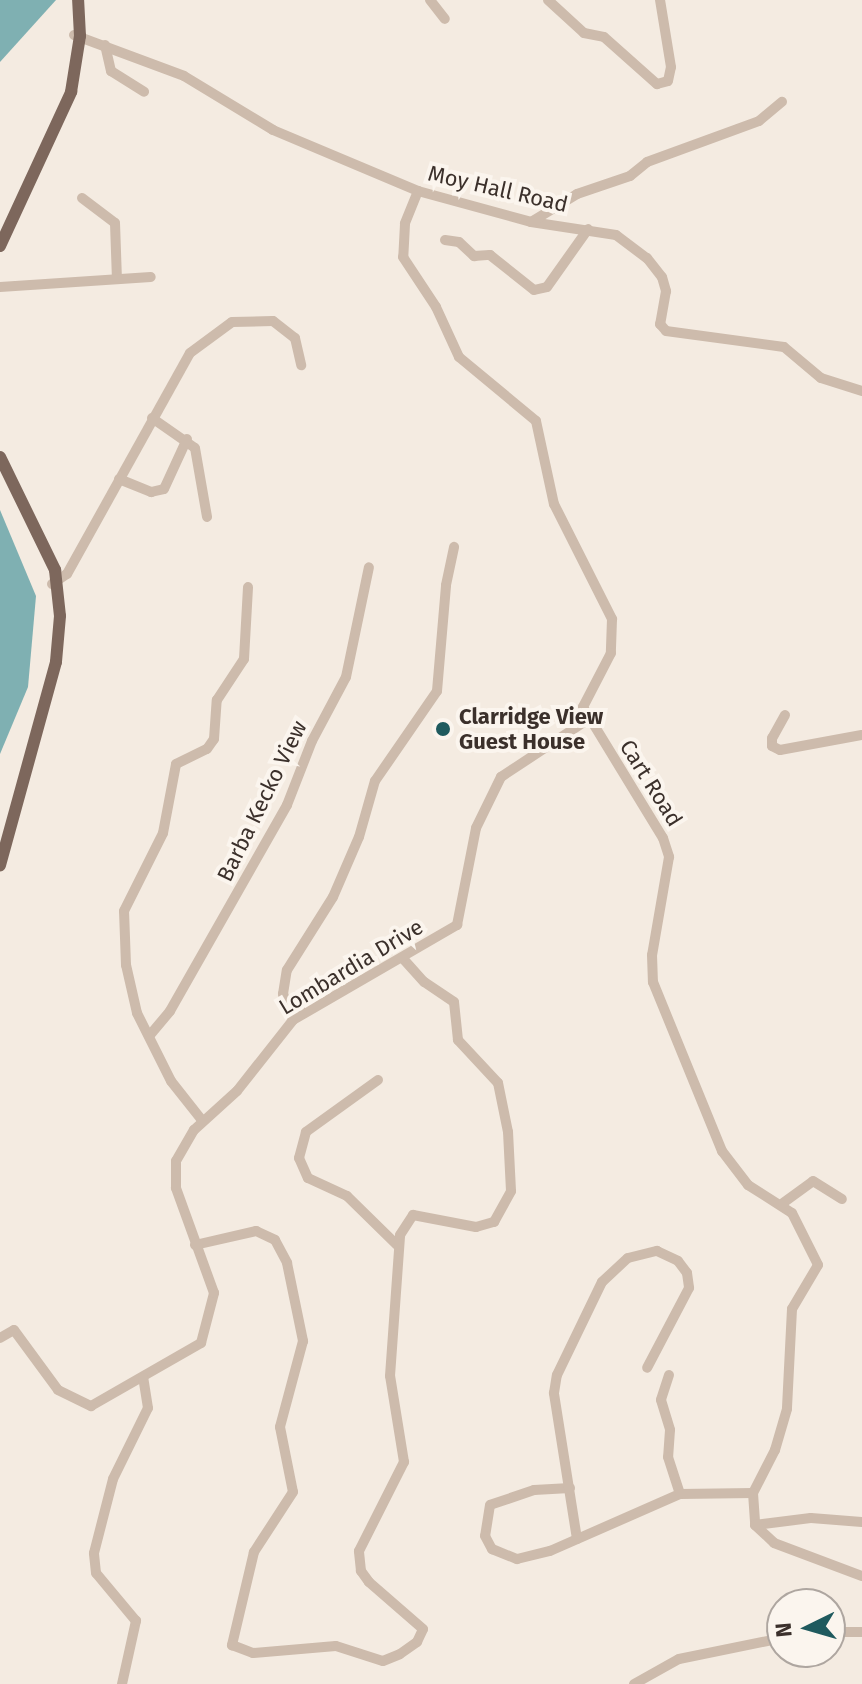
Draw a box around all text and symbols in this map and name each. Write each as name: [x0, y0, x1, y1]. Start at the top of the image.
street label: Moy Hall Road: [426, 160, 570, 218]
place label: Clarridge View Guest House: [459, 703, 603, 754]
street label: Barba Kecko View: [212, 716, 312, 886]
marker: Clarridge View Guest House: [434, 720, 452, 738]
street label: Cart Road: [614, 735, 688, 831]
street label: Lombardia Drive: [274, 914, 428, 1020]
north arrow: [766, 1588, 846, 1668]
text: N: [770, 1622, 798, 1638]

